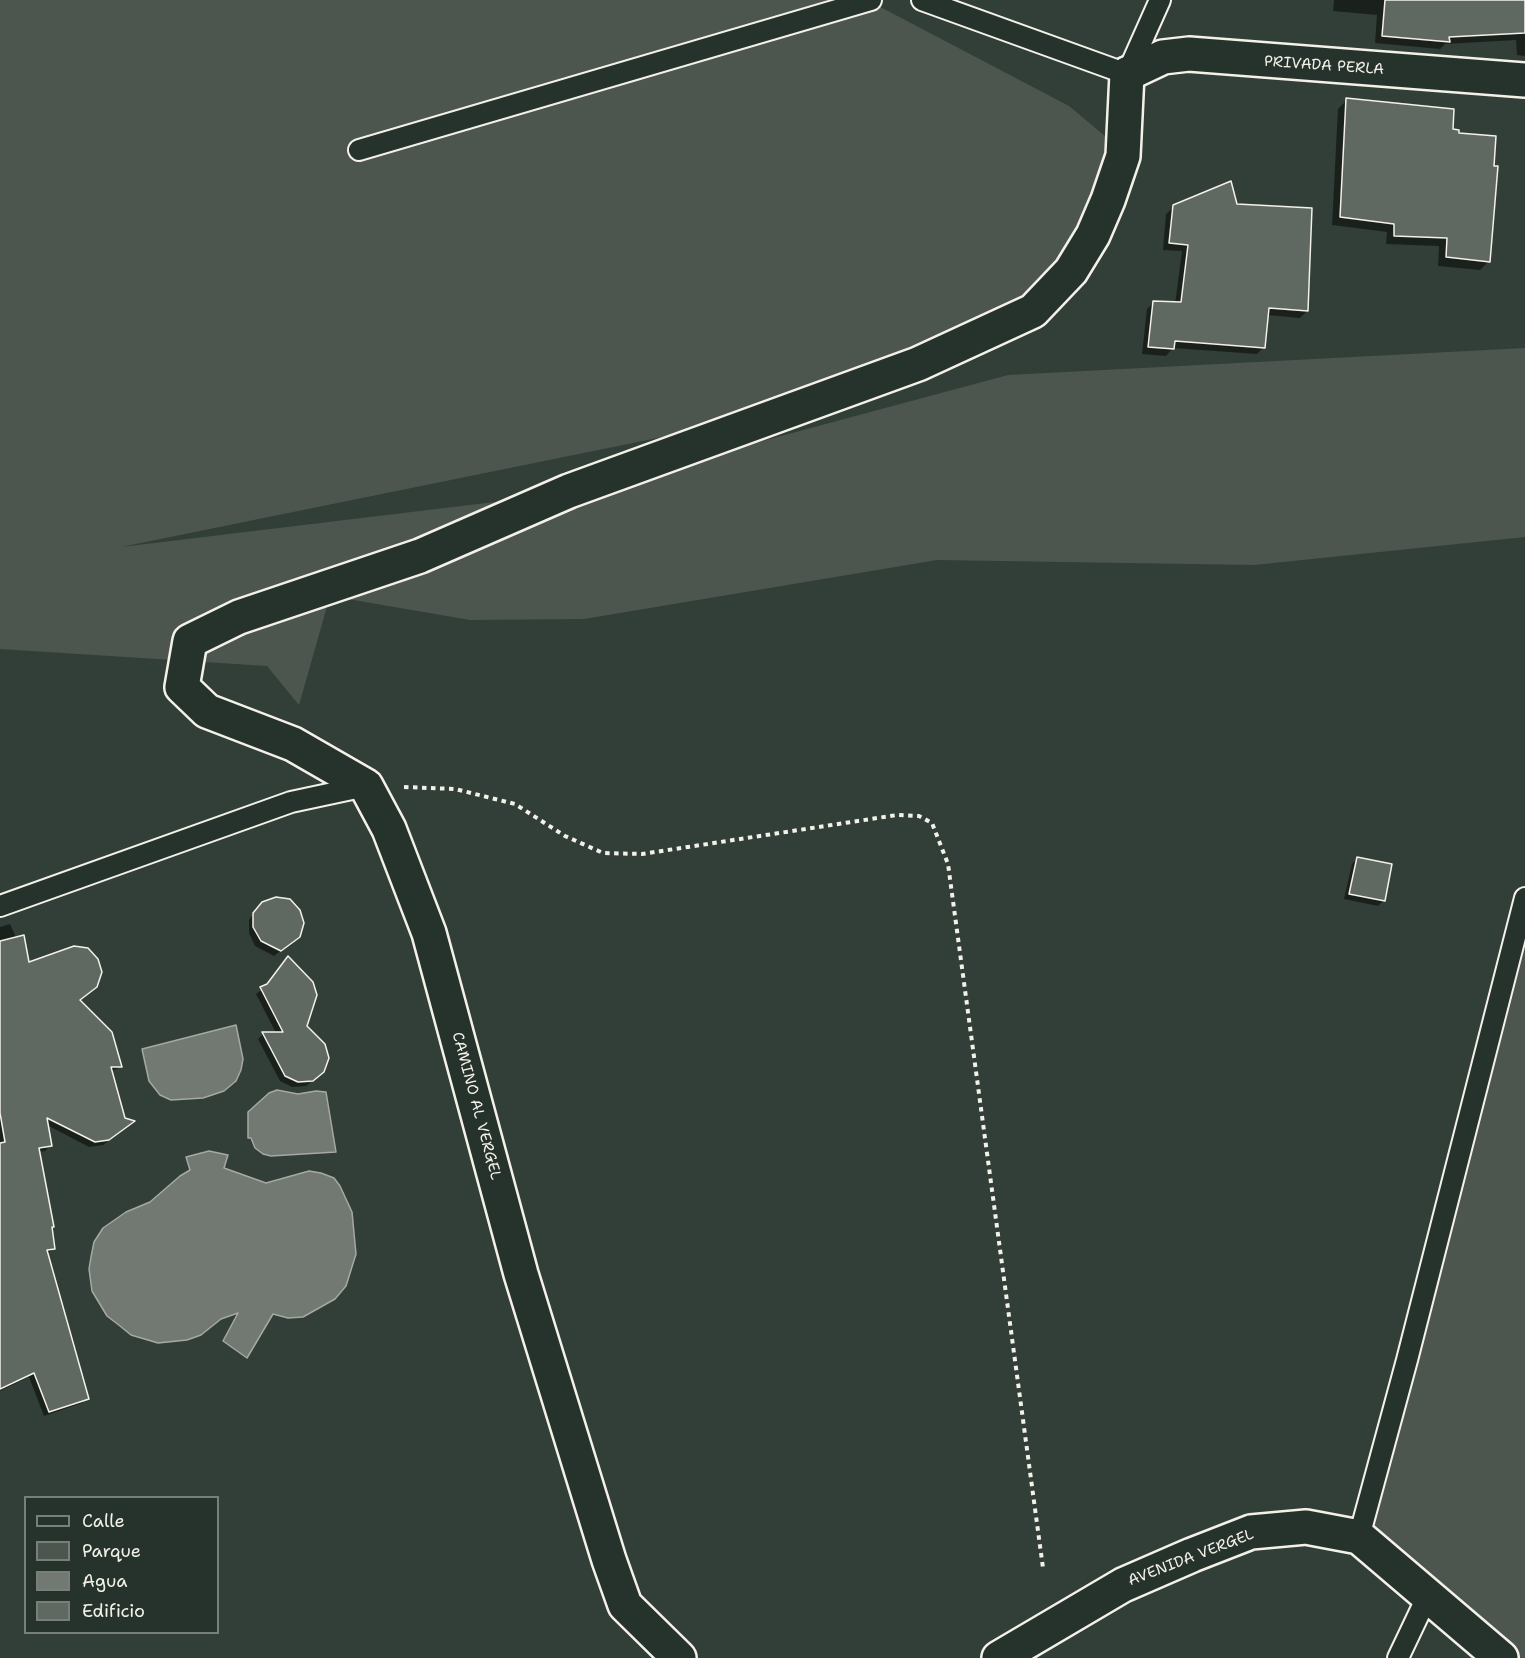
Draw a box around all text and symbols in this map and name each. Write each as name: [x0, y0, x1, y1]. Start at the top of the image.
street label: PRIVADA PERLA: [1263, 53, 1385, 79]
street label: CAMINO AL VERGEL: [448, 1030, 504, 1182]
legend: [24, 1496, 219, 1634]
text: Calle: [82, 1509, 125, 1533]
street label: AVENIDA VERGEL: [1126, 1526, 1256, 1590]
text: Parque: [82, 1539, 141, 1563]
text: Agua: [82, 1569, 127, 1593]
text: Edificio: [82, 1599, 145, 1623]

